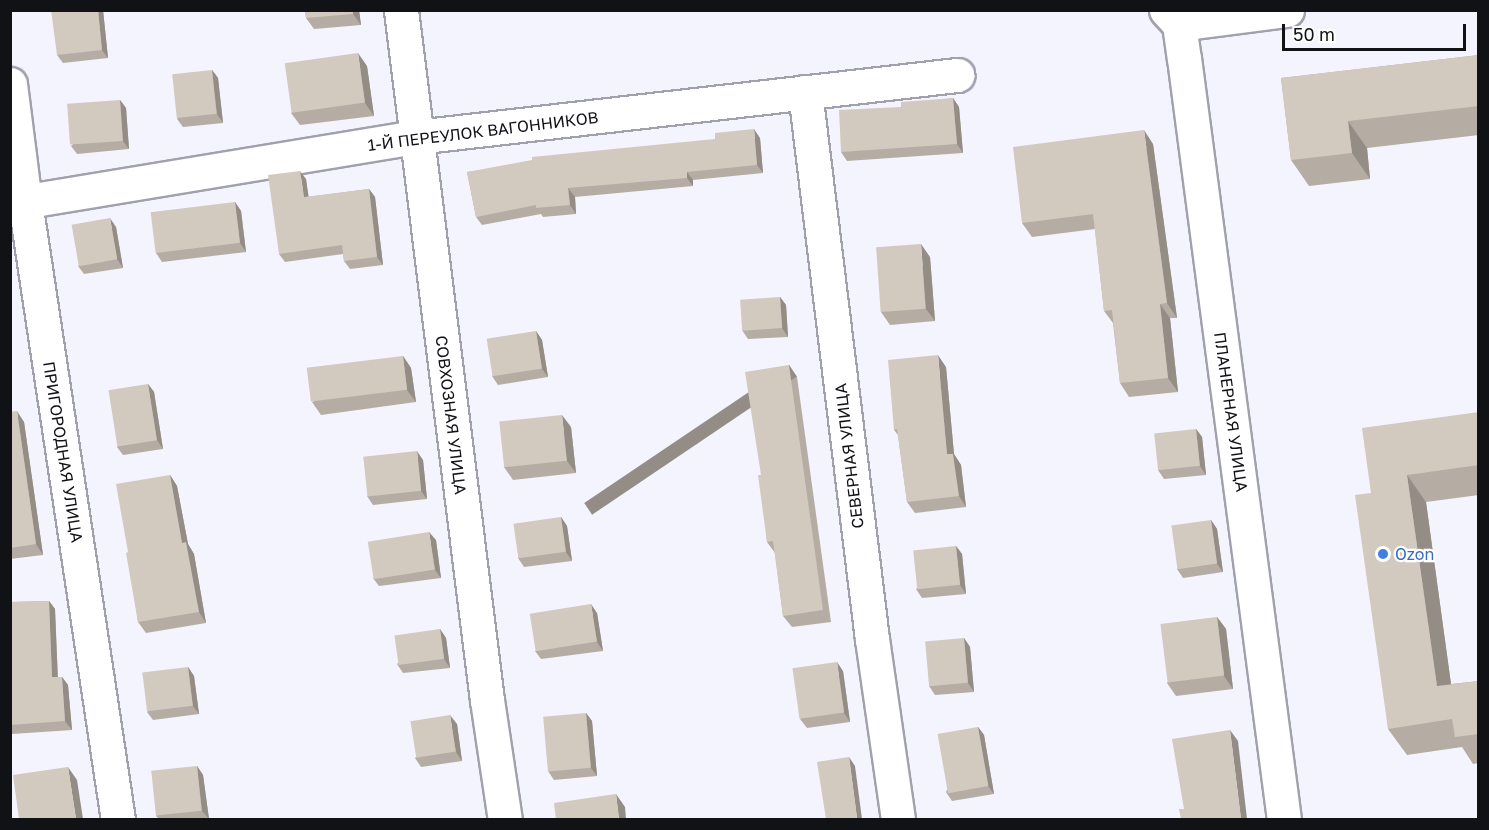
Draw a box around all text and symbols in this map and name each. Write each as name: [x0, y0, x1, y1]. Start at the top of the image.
scale bar: [1285, 12, 1470, 50]
text: 50 m: [1293, 23, 1335, 45]
street label: 1-Й ПЕРЕУЛОК ВАГОННИКОВ: [367, 107, 599, 155]
street label: ПЛАНЕРНАЯ УЛИЦА: [1210, 331, 1252, 493]
street label: СОВХОЗНАЯ УЛИЦА: [432, 334, 470, 496]
street label: ПРИГОРОДНАЯ УЛИЦА: [39, 360, 87, 544]
street label: СЕВЕРНАЯ УЛИЦА: [831, 382, 867, 530]
place label: Ozon: [1395, 544, 1434, 564]
marker: Ozon: [1376, 547, 1390, 561]

